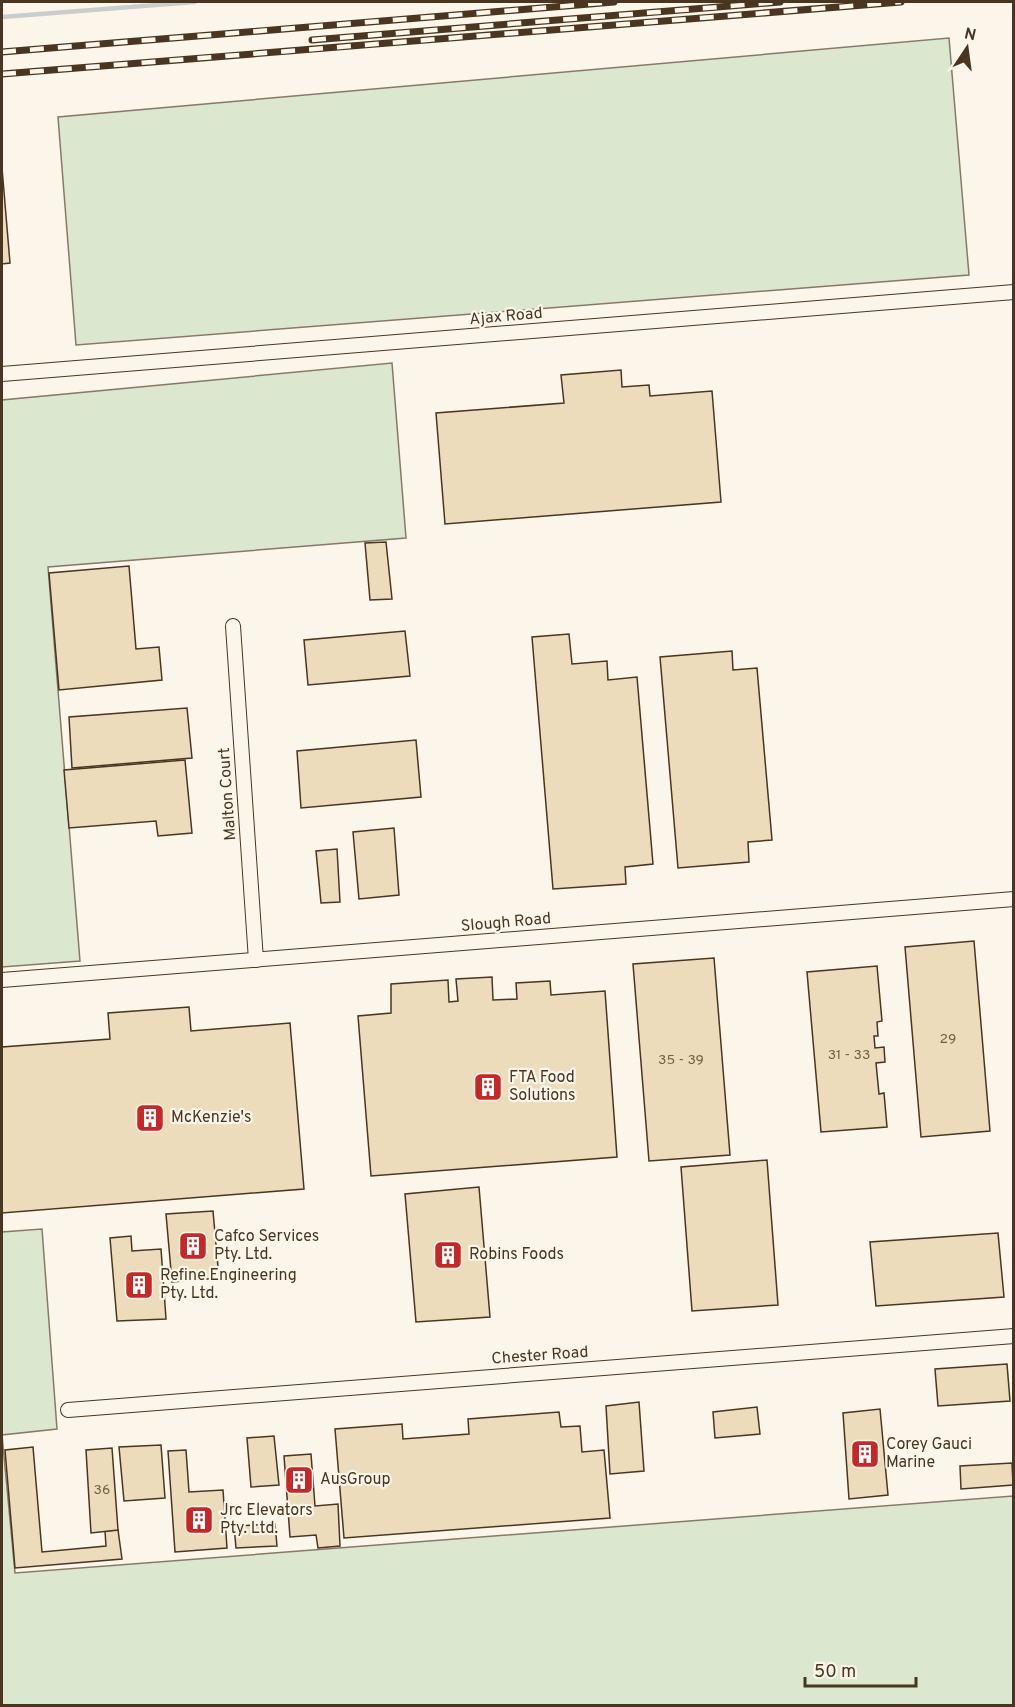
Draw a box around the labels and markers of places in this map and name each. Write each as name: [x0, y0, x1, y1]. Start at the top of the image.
place label: FTA Food Solutions: [509, 1068, 576, 1106]
building icon: FTA Food Solutions: [472, 1071, 504, 1103]
building icon: McKenzie's: [134, 1102, 166, 1134]
place label: McKenzie's: [171, 1108, 252, 1128]
place label: Cafco Services Pty. Ltd.: [214, 1227, 319, 1265]
building icon: Cafco Services Pty. Ltd.: [177, 1230, 209, 1262]
building icon: Robins Foods: [432, 1239, 464, 1271]
place label: Robins Foods: [469, 1245, 564, 1265]
place label: Refine Engineering Pty. Ltd.: [160, 1266, 297, 1304]
building icon: Refine Engineering Pty. Ltd.: [123, 1269, 155, 1301]
place label: Corey Gauci Marine: [886, 1435, 972, 1473]
building icon: Corey Gauci Marine: [849, 1438, 881, 1470]
building icon: AusGroup: [283, 1464, 315, 1496]
place label: AusGroup: [320, 1470, 391, 1490]
place label: Jrc Elevators Pty. Ltd.: [220, 1501, 313, 1539]
building icon: Jrc Elevators Pty. Ltd.: [183, 1504, 215, 1536]

